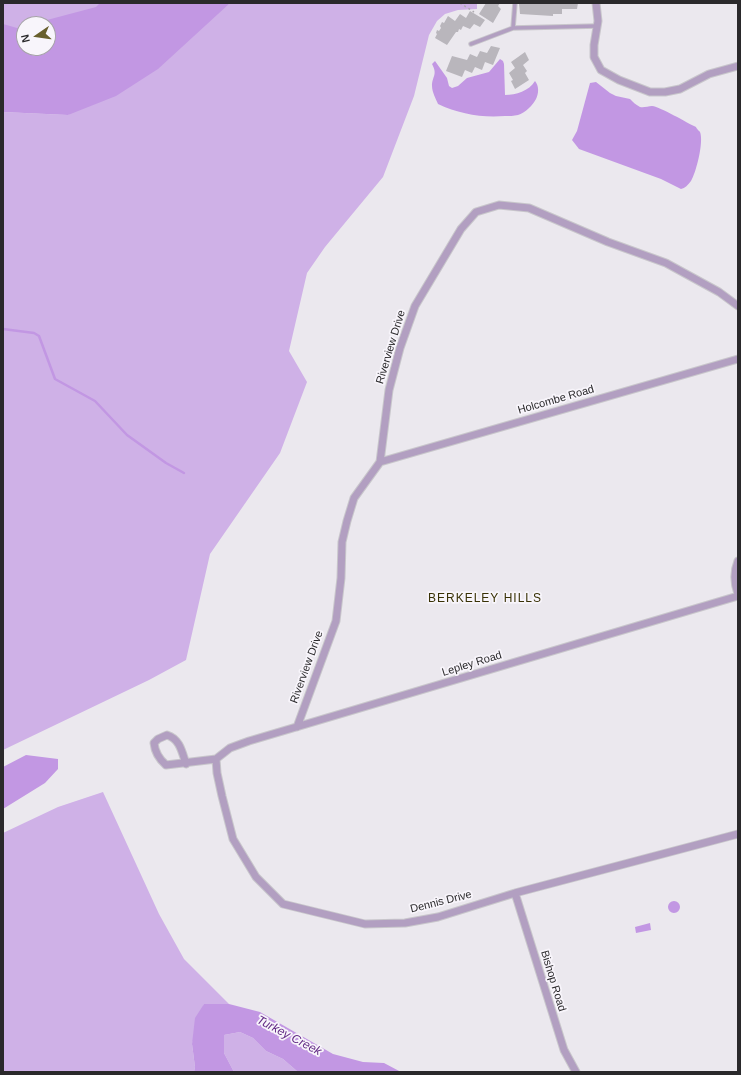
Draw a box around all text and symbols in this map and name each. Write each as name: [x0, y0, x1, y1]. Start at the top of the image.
north arrow: [16, 16, 56, 56]
text: N: [19, 33, 32, 44]
street label: Riverview Drive: [374, 309, 408, 385]
street label: Holcombe Road: [516, 383, 596, 417]
district label: BERKELEY HILLS: [428, 592, 542, 606]
street label: Riverview Drive: [288, 629, 326, 705]
street label: Lepley Road: [441, 649, 503, 679]
street label: Dennis Drive: [409, 888, 473, 916]
street label: Bishop Road: [537, 949, 569, 1013]
water label: Turkey Creek: [254, 1013, 324, 1059]

